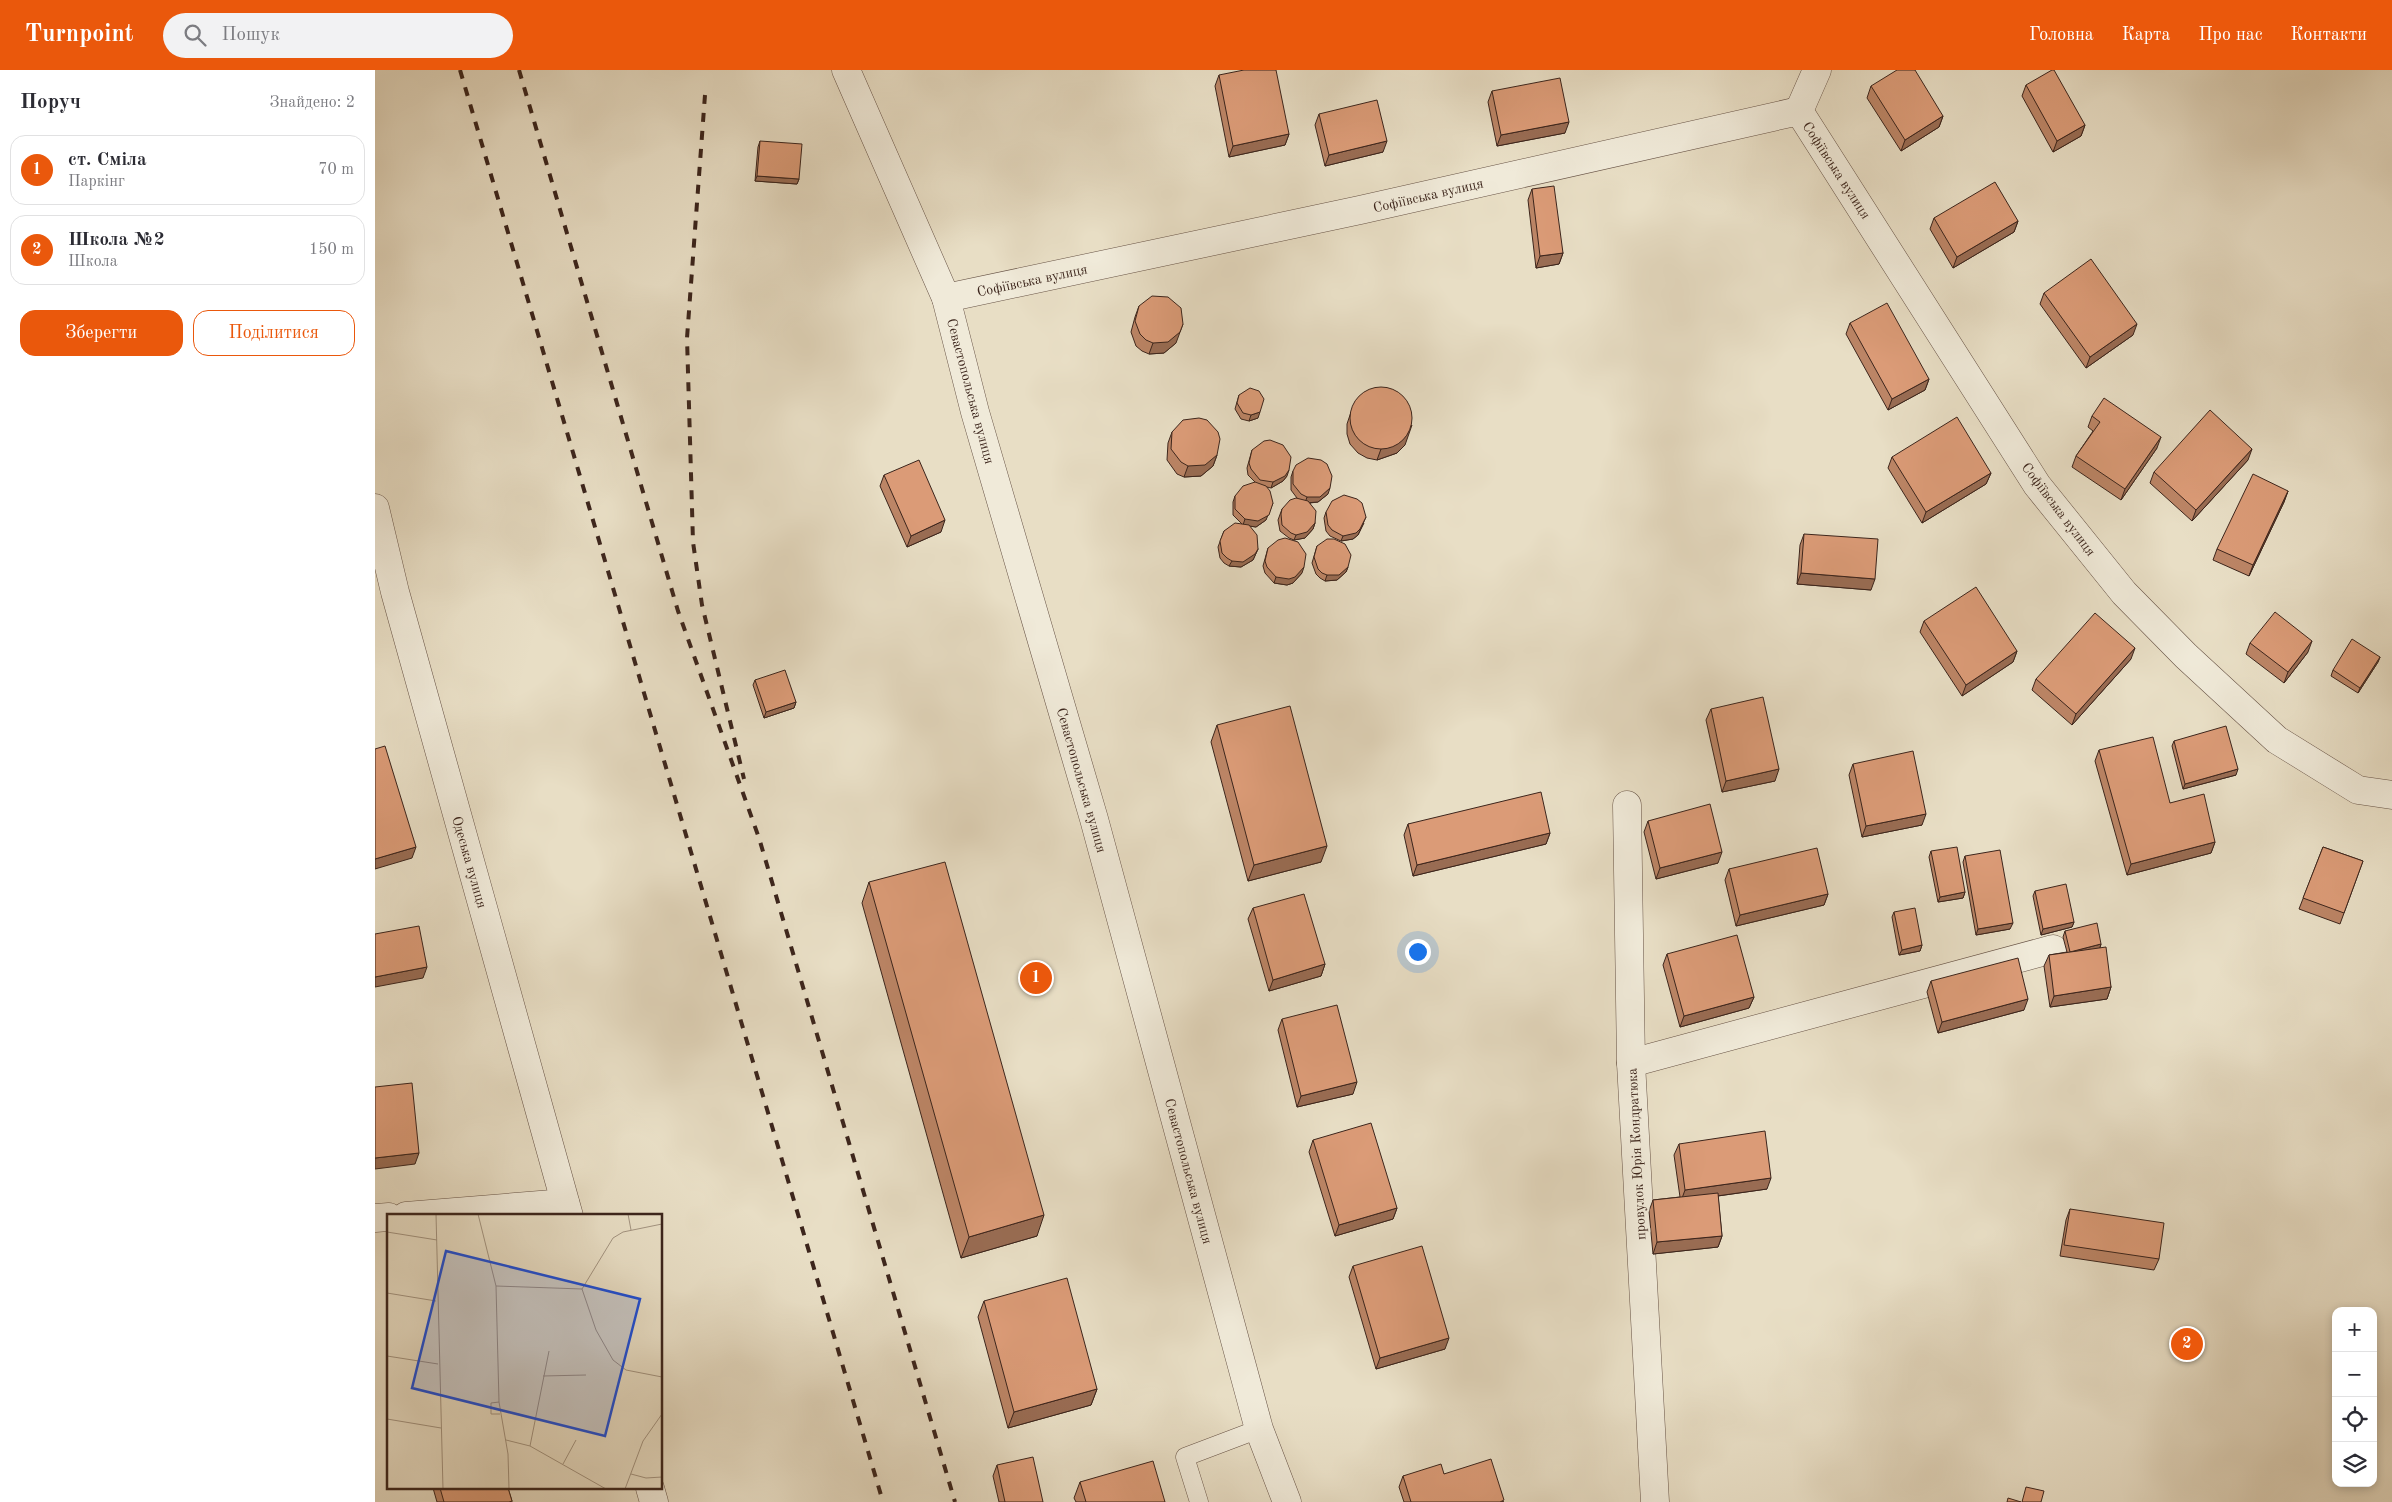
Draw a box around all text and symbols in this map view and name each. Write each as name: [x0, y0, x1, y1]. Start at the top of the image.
search box: [163, 13, 513, 58]
icon: search: [181, 21, 209, 49]
text: Turnpoint: [25, 23, 133, 47]
text: Пошук: [221, 26, 280, 45]
text: Головна: [2029, 26, 2094, 44]
text: Карта: [2122, 26, 2170, 44]
text: Про нас: [2198, 26, 2263, 44]
text: Контакти: [2291, 26, 2367, 44]
text: Поруч: [20, 92, 81, 113]
text: Знайдено: 2: [270, 95, 355, 111]
street label: Софіївська вулиця: [1799, 119, 1873, 222]
text: ст. Сміла: [68, 151, 147, 170]
text: 1: [32, 162, 42, 178]
text: 70 m: [318, 162, 354, 178]
text: Паркінг: [68, 174, 125, 190]
street label: Софіївська вулиця: [1372, 176, 1485, 216]
text: Школа №2: [68, 231, 165, 250]
text: 2: [32, 242, 42, 258]
text: 150 m: [309, 242, 354, 258]
text: Школа: [68, 254, 118, 270]
street label: Софіївська вулиця: [976, 262, 1089, 301]
button: Зберегти: [20, 310, 183, 356]
button: Поділитися: [193, 310, 355, 356]
street label: Севастопольська вулиця: [944, 317, 996, 465]
street label: Софіївська вулиця: [2018, 460, 2098, 559]
street label: Севастопольська вулиця: [1054, 706, 1108, 854]
street label: Одеська вулиця: [449, 815, 489, 910]
your location: [1405, 939, 1431, 965]
pin: 1: [1020, 959, 1052, 997]
street label: провулок Юрія Кондратюка: [1626, 1068, 1648, 1240]
street label: Севастопольська вулиця: [1162, 1097, 1214, 1245]
inset map: [387, 1214, 663, 1490]
map controls: [2332, 1307, 2377, 1487]
button: +: [2332, 1307, 2377, 1352]
pin: 2: [2171, 1325, 2203, 1363]
button: −: [2332, 1352, 2377, 1397]
button: locate: [2332, 1397, 2377, 1442]
button: layers: [2332, 1442, 2377, 1487]

